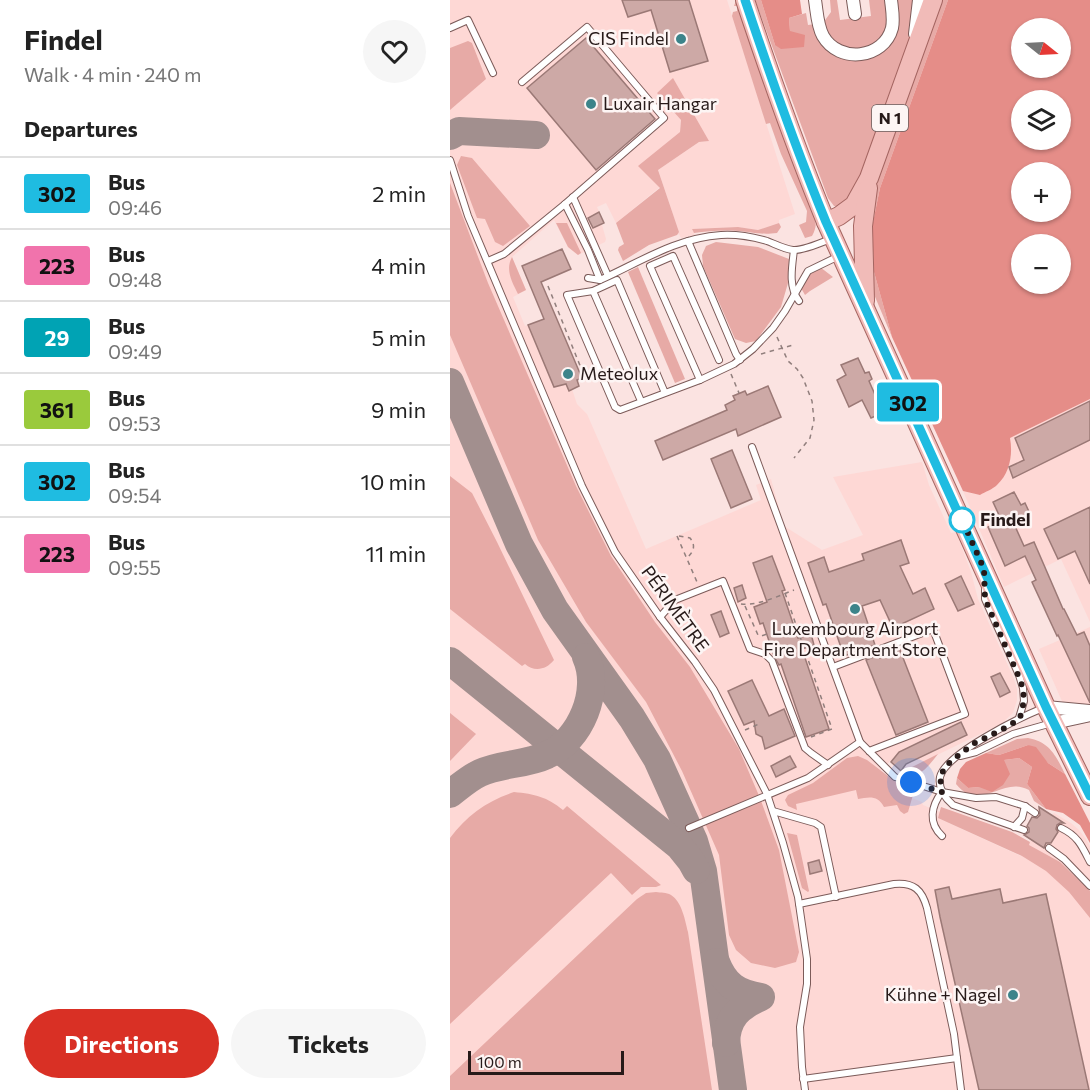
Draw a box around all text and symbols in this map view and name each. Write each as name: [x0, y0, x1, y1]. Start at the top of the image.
north arrow: [1011, 18, 1071, 78]
map controls: [1011, 18, 1071, 294]
button: heart: [363, 20, 426, 83]
text: Findel: [24, 22, 103, 56]
place label: CIS Findel: [588, 27, 669, 49]
marker: CIS Findel: [674, 32, 688, 46]
text: Walk · 4 min · 240 m: [24, 62, 201, 86]
button: layers: [1011, 90, 1071, 150]
place label: Luxair Hangar: [603, 92, 717, 114]
marker: Luxair Hangar: [584, 97, 598, 111]
road number: N 1: [872, 105, 908, 131]
text: Departures: [24, 115, 138, 142]
button: +: [1011, 162, 1071, 222]
text: Bus: [108, 168, 145, 195]
text: 2 min: [372, 180, 426, 207]
text: 302: [38, 181, 76, 206]
text: 09:46: [108, 195, 162, 219]
button: −: [1011, 234, 1071, 294]
text: Bus: [108, 240, 145, 267]
text: 4 min: [371, 252, 426, 279]
text: 223: [39, 253, 75, 278]
text: 09:48: [108, 267, 162, 291]
text: Bus: [108, 312, 145, 339]
text: 5 min: [372, 324, 426, 351]
text: 29: [45, 325, 69, 350]
text: 09:49: [108, 339, 162, 363]
place label: Meteolux: [580, 362, 659, 384]
marker: Meteolux: [561, 367, 575, 381]
line badge: 302: [874, 382, 942, 422]
text: Bus: [108, 384, 145, 411]
text: 302: [889, 390, 927, 415]
text: 9 min: [371, 396, 426, 423]
text: 361: [40, 397, 74, 422]
text: 09:53: [108, 411, 161, 435]
text: Bus: [108, 456, 145, 483]
text: 10 min: [361, 468, 426, 495]
text: 302: [38, 469, 76, 494]
text: 09:54: [108, 483, 161, 507]
marker: Findel: [949, 507, 975, 533]
place label: Findel: [980, 508, 1031, 530]
text: Bus: [108, 528, 145, 555]
text: 11 min: [366, 540, 426, 567]
text: 223: [39, 541, 75, 566]
text: 09:55: [108, 555, 161, 579]
street label: PÉRIMÈTRE: [637, 561, 714, 656]
marker: Luxembourg Airport Fire Department Store: [848, 602, 862, 616]
place label: Luxembourg Airport Fire Department Store: [763, 617, 947, 660]
your location: [896, 767, 926, 797]
place label: Kühne + Nagel: [885, 983, 1001, 1005]
marker: Kühne + Nagel: [1006, 988, 1020, 1002]
button: Directions: [24, 1009, 219, 1078]
button: Tickets: [231, 1009, 426, 1078]
scale bar: [468, 1048, 624, 1076]
text: 100 m: [477, 1052, 522, 1071]

